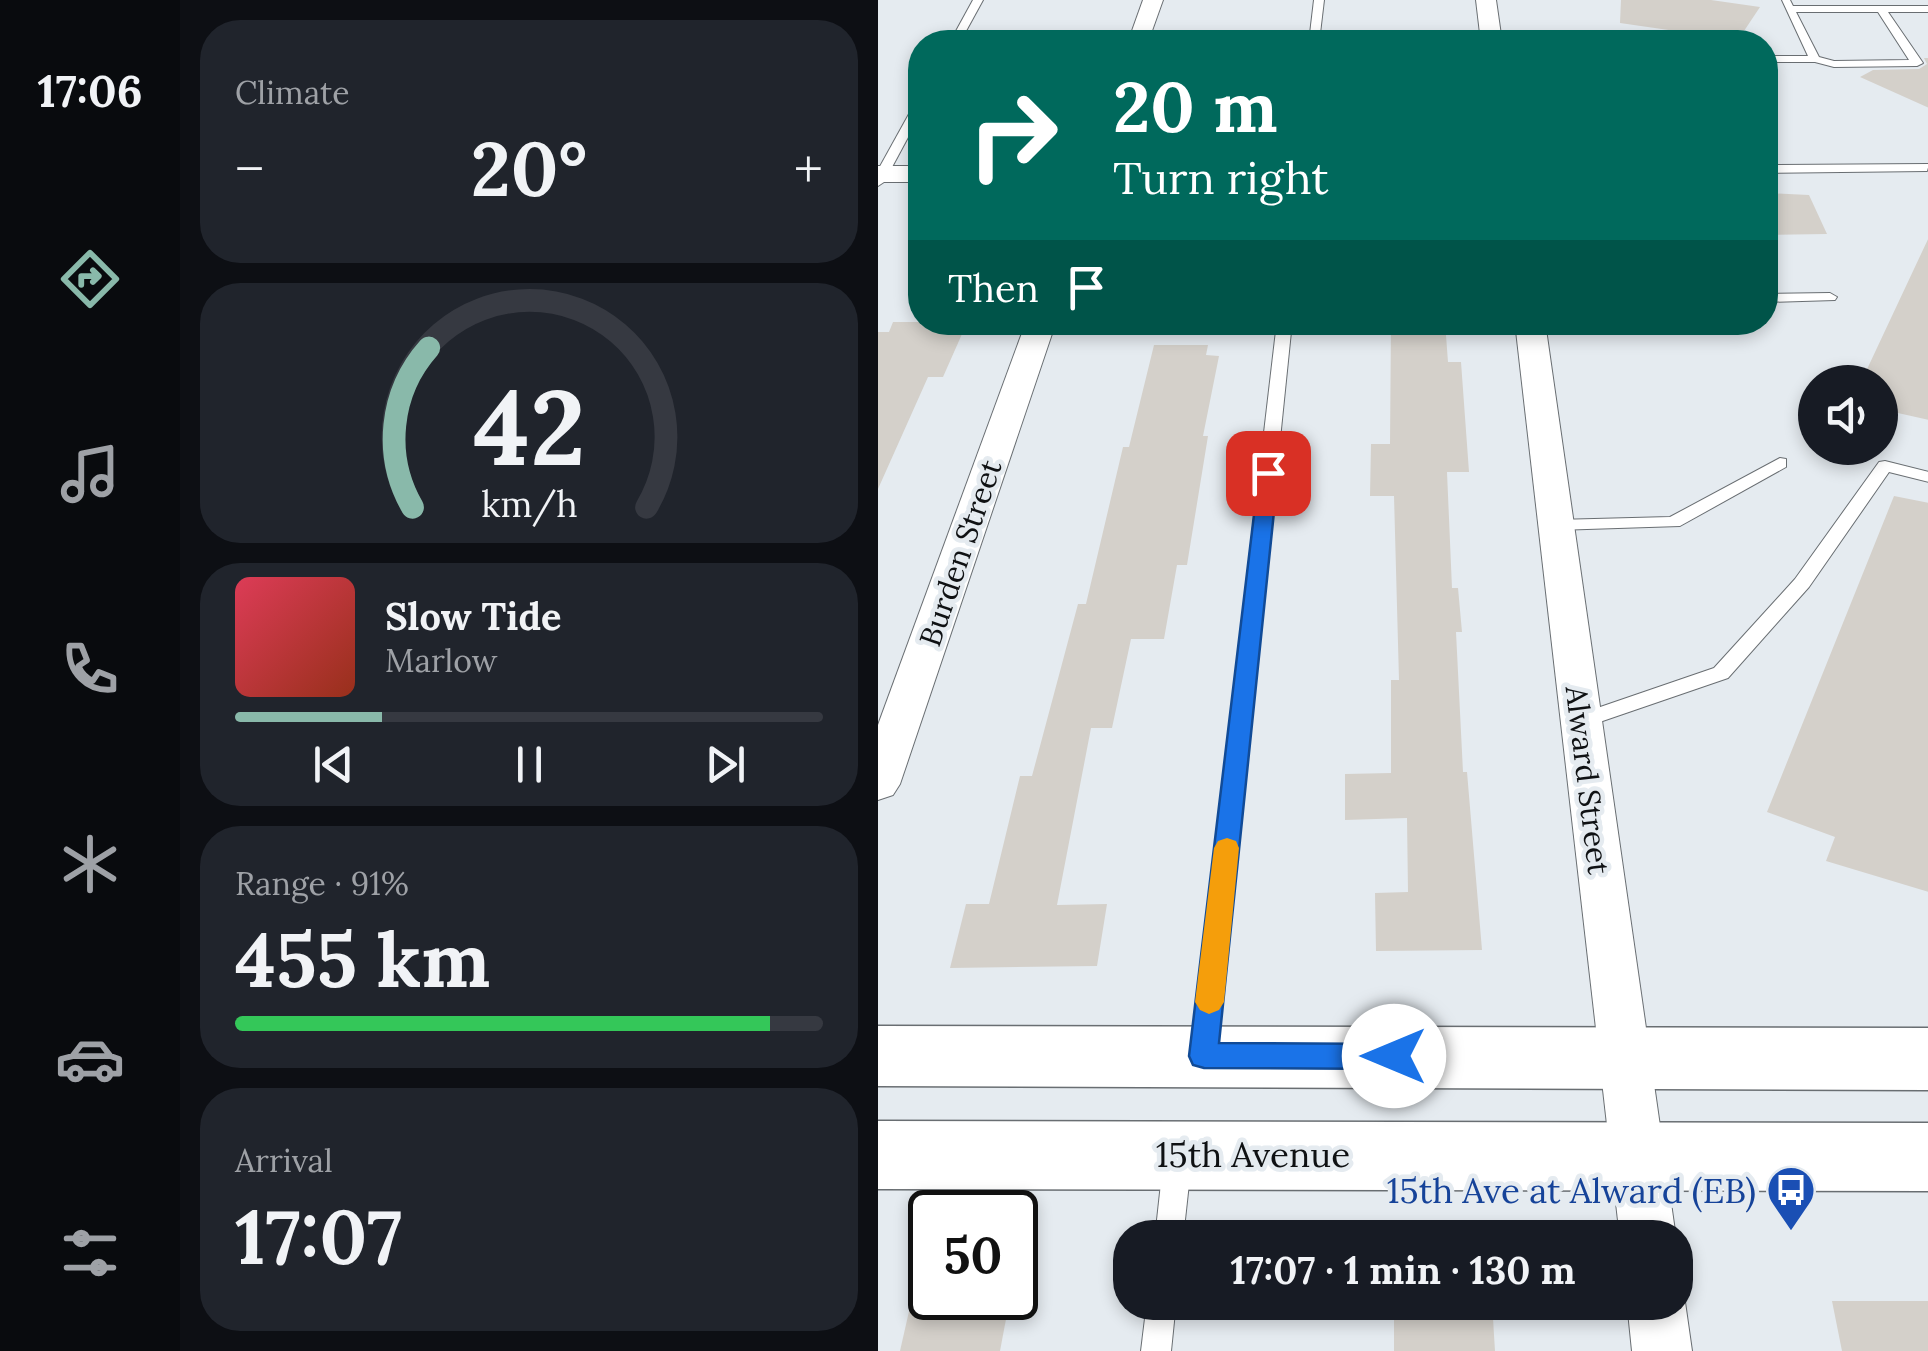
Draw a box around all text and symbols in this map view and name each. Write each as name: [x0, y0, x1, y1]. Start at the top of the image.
text: 17:06: [37, 62, 143, 119]
text: 20 m: [1113, 62, 1278, 151]
icon: right: [948, 70, 1078, 200]
text: Climate: [235, 72, 350, 113]
text: 20°: [471, 121, 587, 217]
text: −: [235, 134, 264, 204]
text: +: [794, 134, 823, 204]
text: Turn right: [1113, 149, 1329, 206]
icon: directions: [55, 244, 125, 314]
icon: arrive: [1059, 260, 1114, 315]
text: Then: [948, 264, 1039, 312]
text: 42: [473, 360, 585, 493]
map controls: [1798, 365, 1898, 465]
button: sound: [1798, 365, 1898, 465]
pin: [1226, 431, 1311, 516]
icon: music: [55, 439, 125, 509]
icon: arrive: [1241, 446, 1296, 501]
street label: Burden Street: [910, 455, 1010, 651]
text: km/h: [481, 481, 577, 527]
text: Slow Tide: [385, 592, 562, 640]
icon: phone: [55, 634, 125, 704]
text: Marlow: [385, 640, 497, 681]
street label: Alward Street: [1557, 683, 1618, 877]
icon: previous: [306, 737, 361, 792]
icon: pause: [502, 737, 557, 792]
icon: next: [698, 737, 753, 792]
icon: climate: [55, 829, 125, 899]
text: Range · 91%: [235, 863, 409, 904]
text: 455 km: [235, 912, 490, 1008]
position arrow: [1342, 1004, 1446, 1108]
icon: car: [55, 1024, 125, 1094]
street label: 15th Avenue: [1156, 1132, 1350, 1177]
text: Arrival: [235, 1140, 333, 1181]
bus stop icon: 15th Ave at Alward (EB): [1765, 1164, 1817, 1232]
place label: 15th Ave at Alward (EB): [1387, 1168, 1756, 1213]
text: 17:07: [235, 1189, 402, 1285]
speed limit sign: 50: [908, 1190, 1038, 1320]
icon: filters: [55, 1218, 125, 1288]
text: 17:07 · 1 min · 130 m: [1231, 1246, 1575, 1294]

